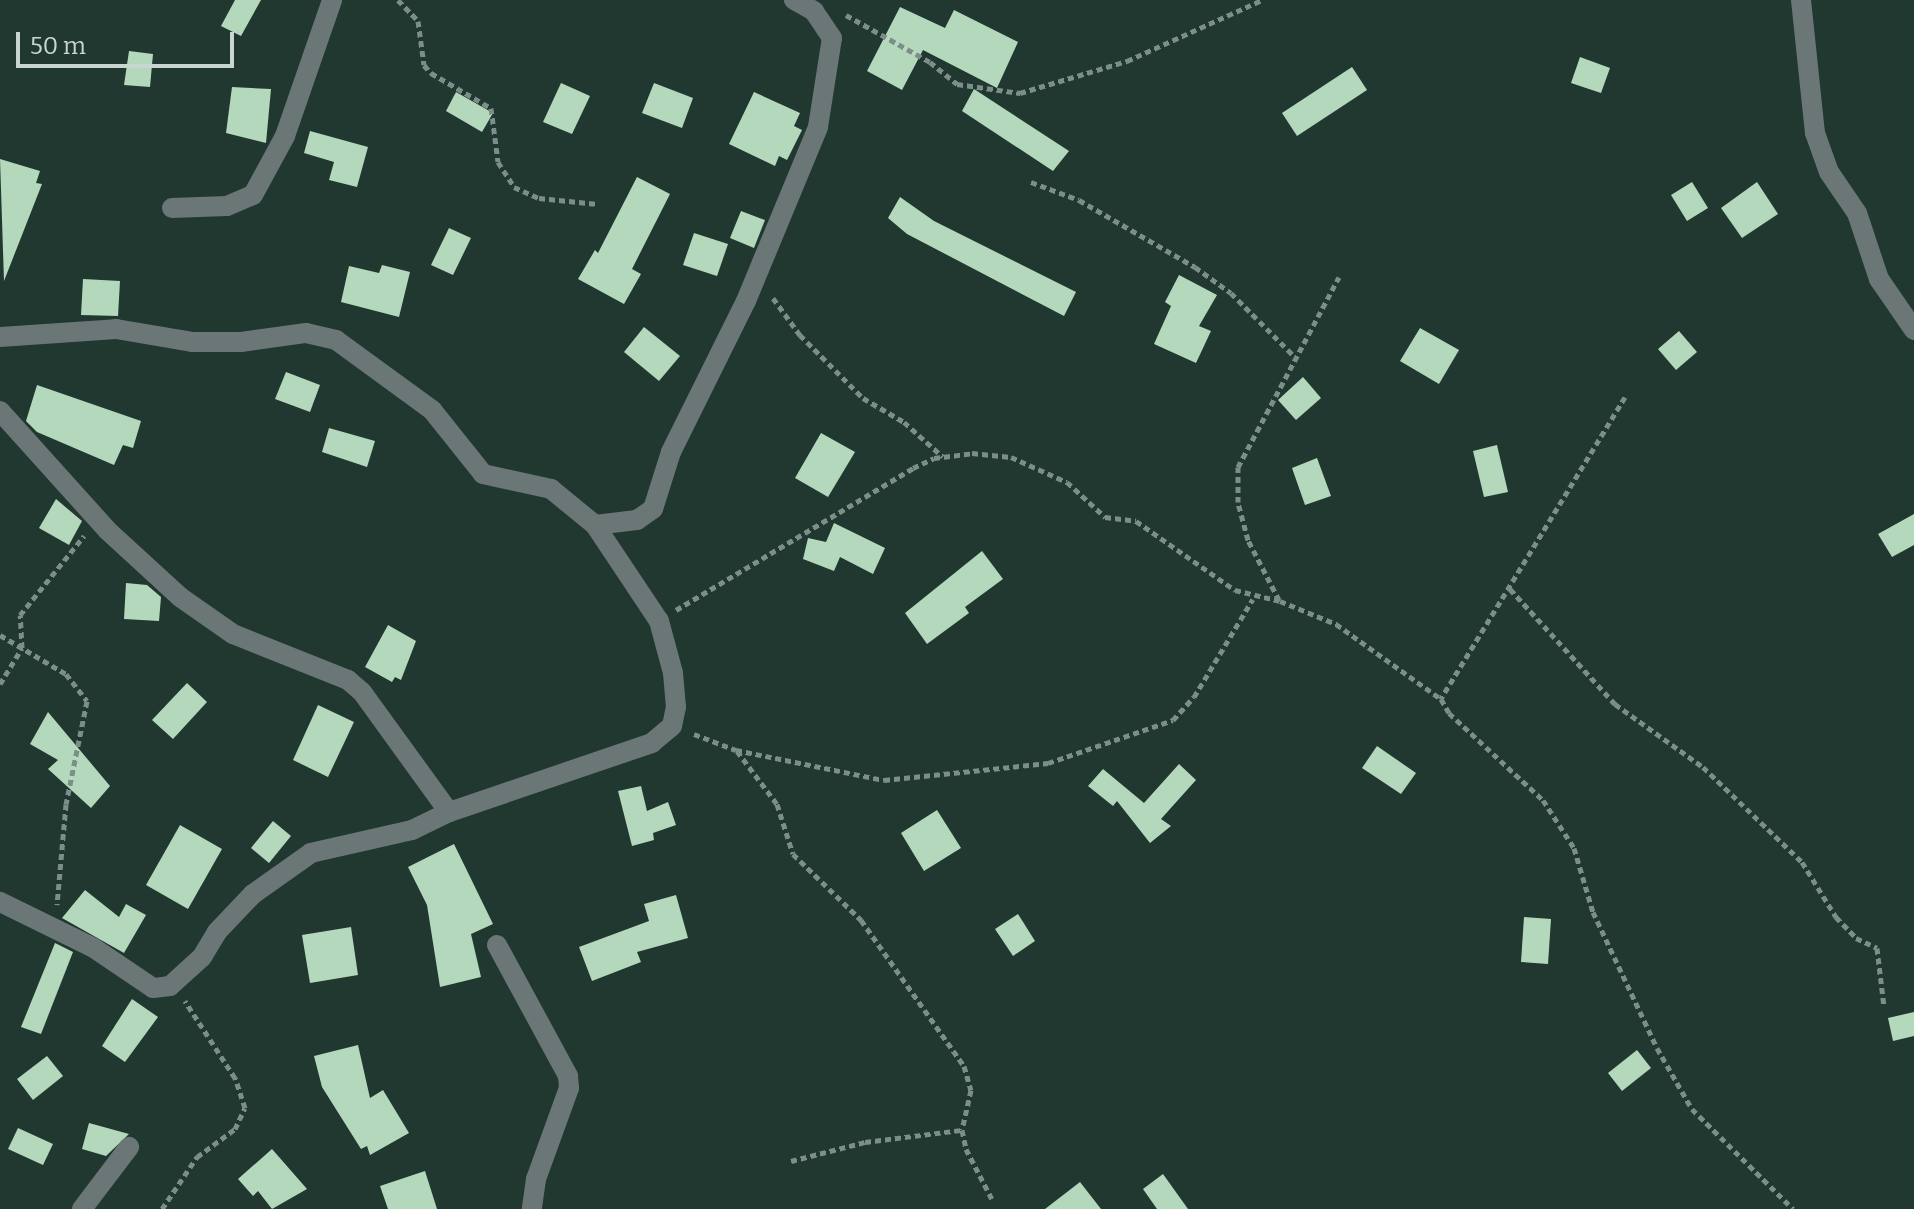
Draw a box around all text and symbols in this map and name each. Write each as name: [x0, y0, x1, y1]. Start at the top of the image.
scale bar: [20, 16, 238, 66]
text: 50 m: [30, 32, 86, 60]

